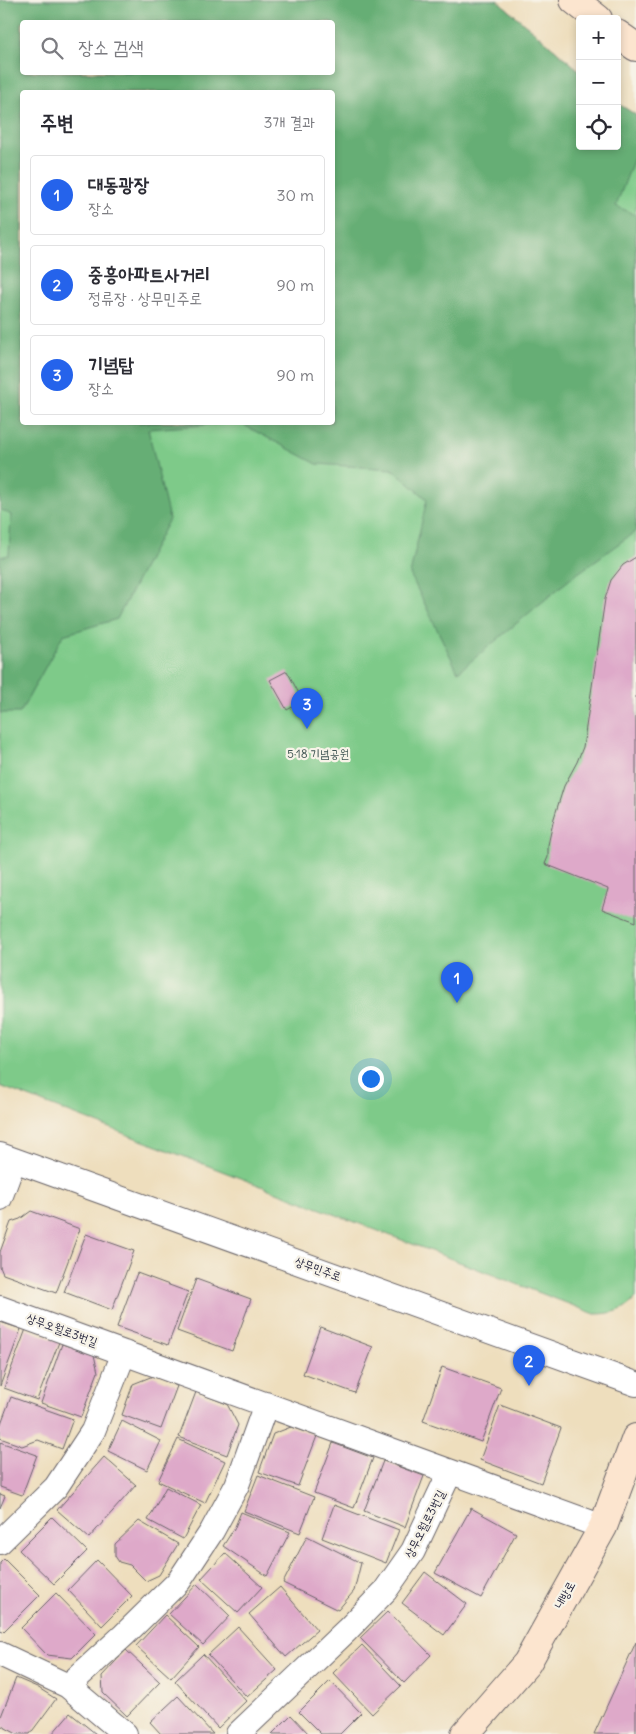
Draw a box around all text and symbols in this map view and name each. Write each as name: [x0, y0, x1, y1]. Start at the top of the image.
map controls: [576, 15, 621, 150]
button: +: [576, 15, 621, 60]
search box: [20, 20, 335, 75]
icon: search: [38, 34, 66, 62]
text: 장소 검색: [78, 35, 144, 59]
button: −: [576, 60, 621, 105]
button: locate: [576, 105, 621, 150]
text: 주변: [40, 109, 74, 136]
text: 3개 결과: [263, 112, 315, 132]
text: 대동광장: [88, 172, 149, 196]
text: 1: [54, 185, 60, 205]
text: 30 m: [277, 185, 314, 205]
text: 장소: [88, 198, 114, 218]
text: 중흥아파트사거리: [88, 262, 210, 286]
text: 2: [53, 275, 61, 295]
text: 90 m: [276, 275, 314, 295]
text: 정류장 · 상무민주로: [88, 288, 202, 308]
text: 기념탑: [88, 352, 134, 376]
text: 3: [52, 365, 62, 385]
text: 90 m: [276, 365, 314, 385]
text: 장소: [88, 378, 114, 398]
pin: 3: [291, 688, 323, 729]
park label: 5·18 기념공원: [287, 746, 349, 761]
pin: 1: [441, 962, 473, 1003]
your location: [358, 1066, 384, 1092]
street label: 상무민주로: [293, 1253, 343, 1284]
street label: 상무오월로3번길: [25, 1310, 100, 1349]
pin: 2: [513, 1345, 545, 1386]
street label: 상무오월로3번길: [401, 1487, 448, 1560]
street label: 내방로: [551, 1578, 578, 1611]

